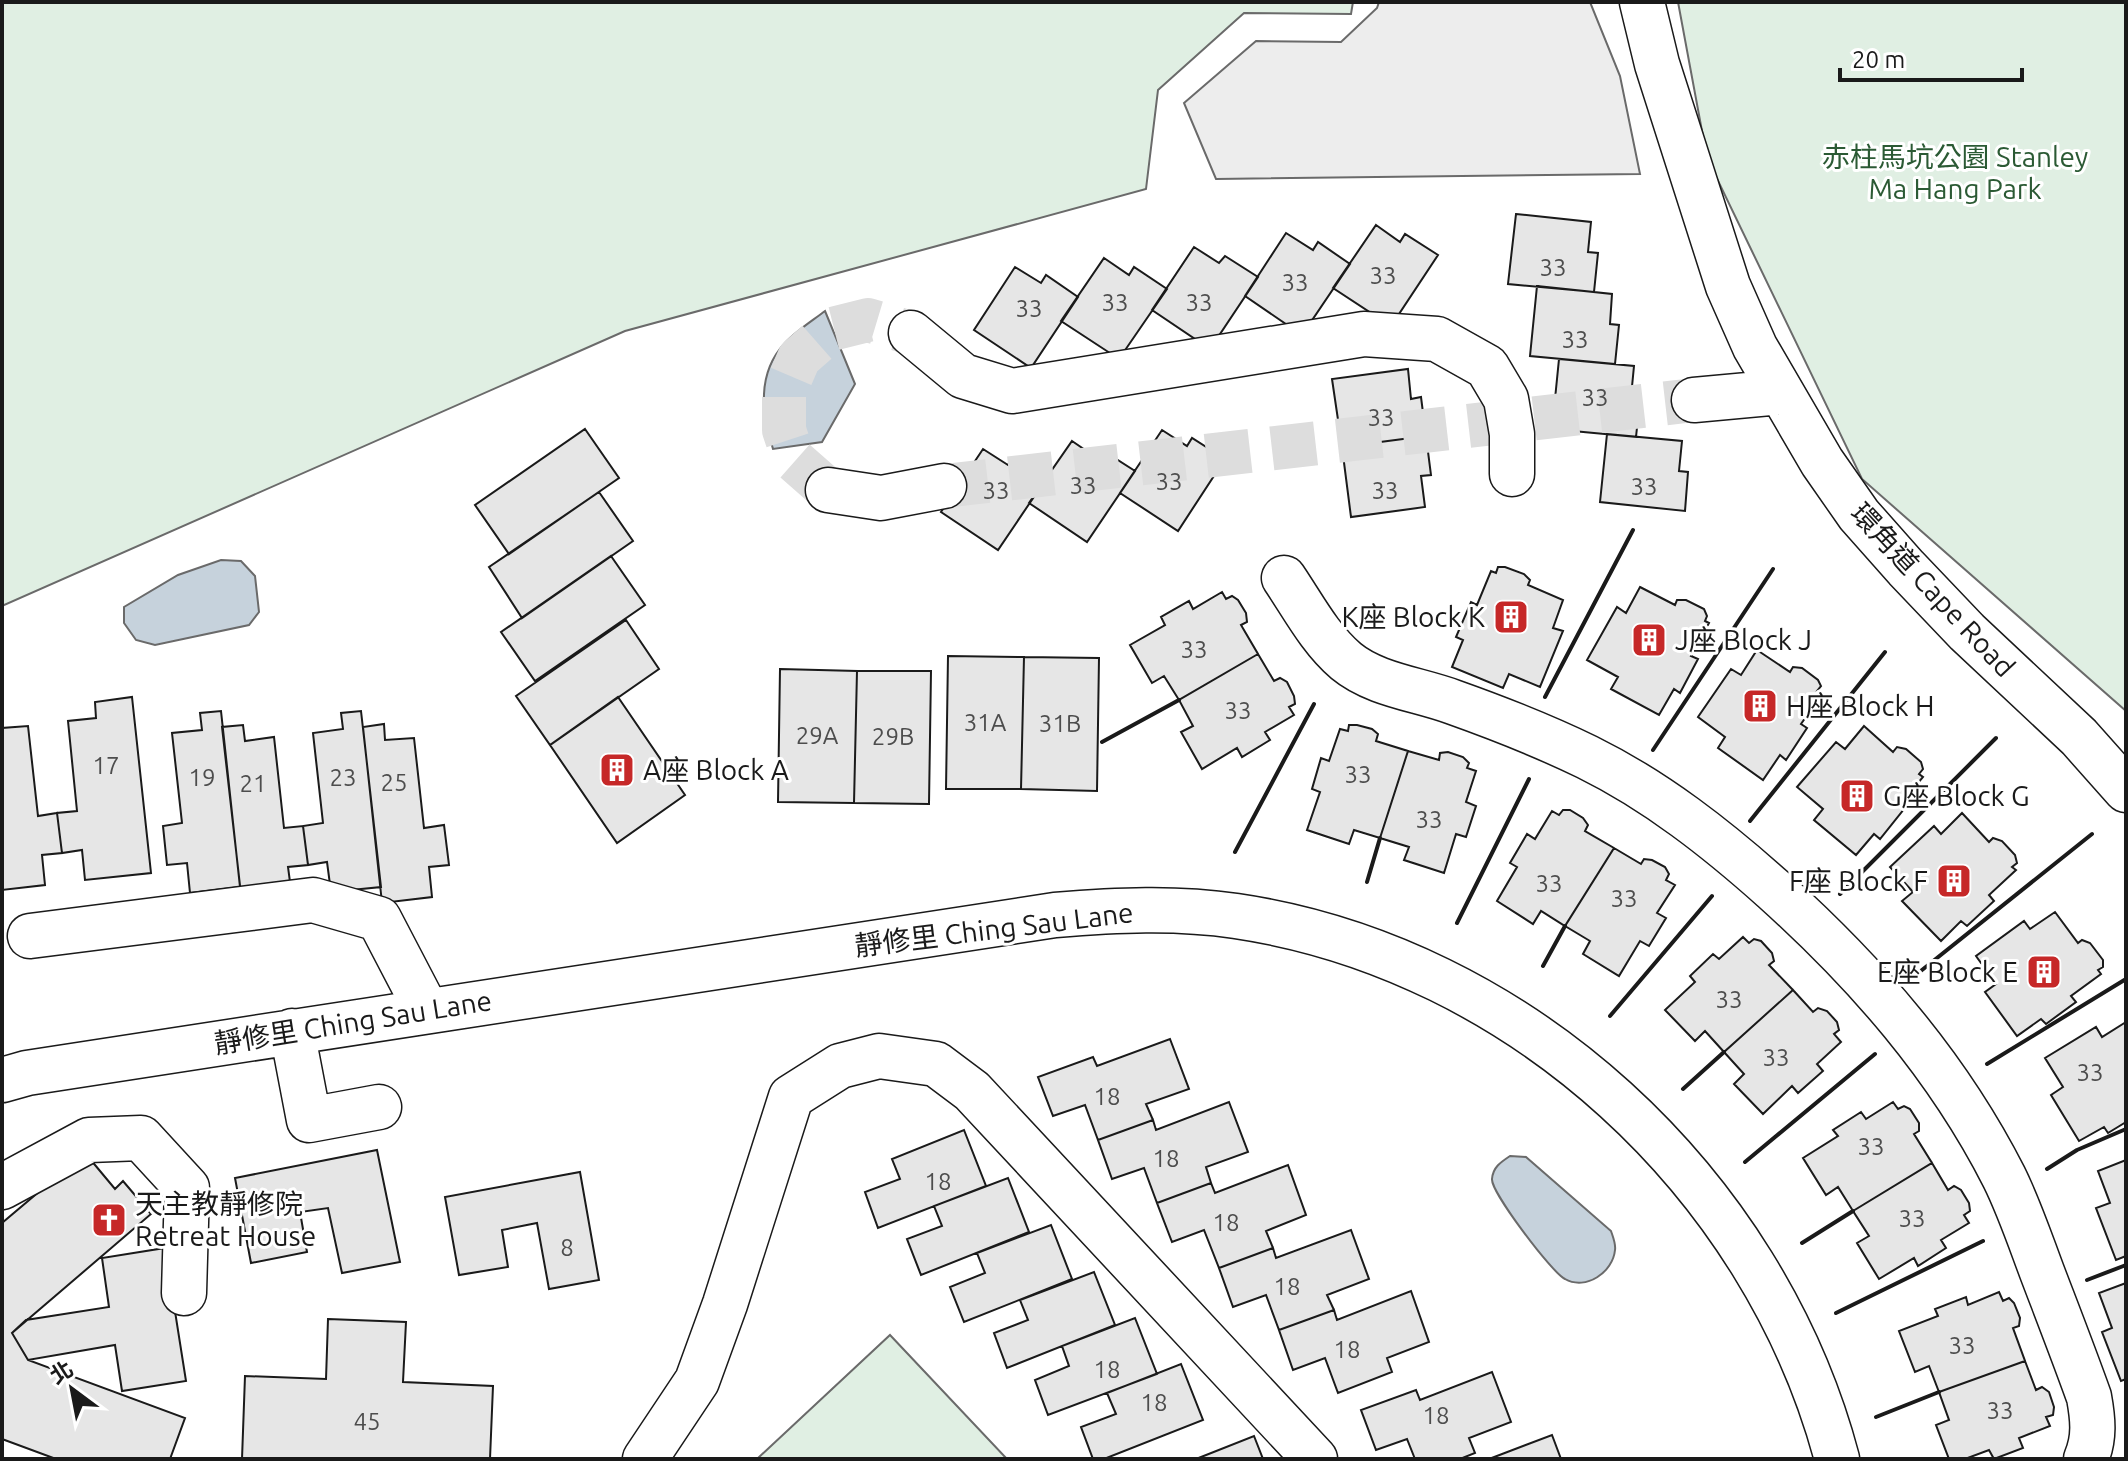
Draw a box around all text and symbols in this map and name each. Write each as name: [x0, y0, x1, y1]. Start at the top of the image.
scale bar: [1840, 32, 2022, 82]
text: 20 m: [1852, 46, 1905, 73]
park label: 赤柱馬坑公園 Stanley Ma Hang Park: [1822, 141, 2088, 204]
house number: 33: [1539, 254, 1567, 281]
house number: 33: [1369, 262, 1397, 289]
house number: 33: [1281, 269, 1309, 296]
house number: 33: [1101, 289, 1129, 316]
house number: 33: [1185, 289, 1213, 316]
house number: 33: [1015, 295, 1043, 322]
house number: 33: [1561, 326, 1589, 353]
house number: 33: [1581, 384, 1609, 411]
house number: 33: [1367, 404, 1395, 431]
house number: 33: [1155, 468, 1183, 495]
house number: 33: [1069, 472, 1097, 499]
house number: 33: [1630, 473, 1658, 500]
house number: 33: [982, 477, 1010, 504]
house number: 33: [1371, 477, 1399, 504]
street label: 環角道 Cape Road: [1845, 497, 2021, 682]
building icon: K座 Block K: [1492, 598, 1530, 636]
place label: K座 Block K: [1341, 601, 1485, 632]
building icon: J座 Block J: [1630, 621, 1668, 659]
place label: J座 Block J: [1675, 624, 1812, 655]
house number: 33: [1180, 636, 1208, 663]
building icon: H座 Block H: [1741, 687, 1779, 725]
place label: H座 Block H: [1786, 690, 1935, 721]
house number: 33: [1224, 697, 1252, 724]
house number: 31A: [964, 709, 1007, 736]
house number: 31B: [1039, 710, 1081, 737]
house number: 29A: [796, 722, 839, 749]
house number: 29B: [872, 723, 914, 750]
building icon: A座 Block A: [598, 751, 636, 789]
house number: 17: [92, 752, 120, 779]
place label: A座 Block A: [643, 754, 789, 785]
house number: 33: [1344, 761, 1372, 788]
house number: 19: [188, 764, 216, 791]
house number: 23: [329, 764, 357, 791]
house number: 25: [380, 769, 408, 796]
house number: 21: [239, 770, 267, 797]
building icon: G座 Block G: [1838, 777, 1876, 815]
place label: G座 Block G: [1883, 780, 2030, 811]
house number: 33: [1415, 806, 1443, 833]
building icon: F座 Block F: [1935, 862, 1973, 900]
place label: F座 Block F: [1789, 865, 1928, 896]
house number: 33: [1535, 870, 1563, 897]
house number: 33: [1610, 885, 1638, 912]
street label: 靜修里 Ching Sau Lane: [853, 896, 1135, 961]
building icon: E座 Block E: [2025, 953, 2063, 991]
place label: E座 Block E: [1877, 956, 2018, 987]
street label: 靜修里 Ching Sau Lane: [212, 984, 494, 1059]
house number: 33: [1715, 986, 1743, 1013]
house number: 33: [1762, 1044, 1790, 1071]
house number: 33: [2076, 1059, 2104, 1086]
house number: 18: [1093, 1083, 1121, 1110]
house number: 33: [1857, 1133, 1885, 1160]
house number: 18: [1152, 1145, 1180, 1172]
house number: 18: [924, 1168, 952, 1195]
place label: 天主教靜修院 Retreat House: [135, 1188, 316, 1251]
church icon: 天主教靜修院 Retreat House: [90, 1201, 128, 1239]
house number: 33: [1898, 1205, 1926, 1232]
house number: 18: [1212, 1209, 1240, 1236]
house number: 8: [560, 1234, 574, 1261]
house number: 18: [1273, 1273, 1301, 1300]
house number: 33: [1948, 1332, 1976, 1359]
house number: 18: [1333, 1336, 1361, 1363]
north arrow: [32, 1349, 112, 1429]
text: 北: [45, 1355, 77, 1388]
house number: 18: [1093, 1356, 1121, 1383]
house number: 18: [1140, 1389, 1168, 1416]
house number: 33: [1986, 1397, 2014, 1424]
house number: 18: [1422, 1402, 1450, 1429]
house number: 45: [353, 1408, 381, 1435]

